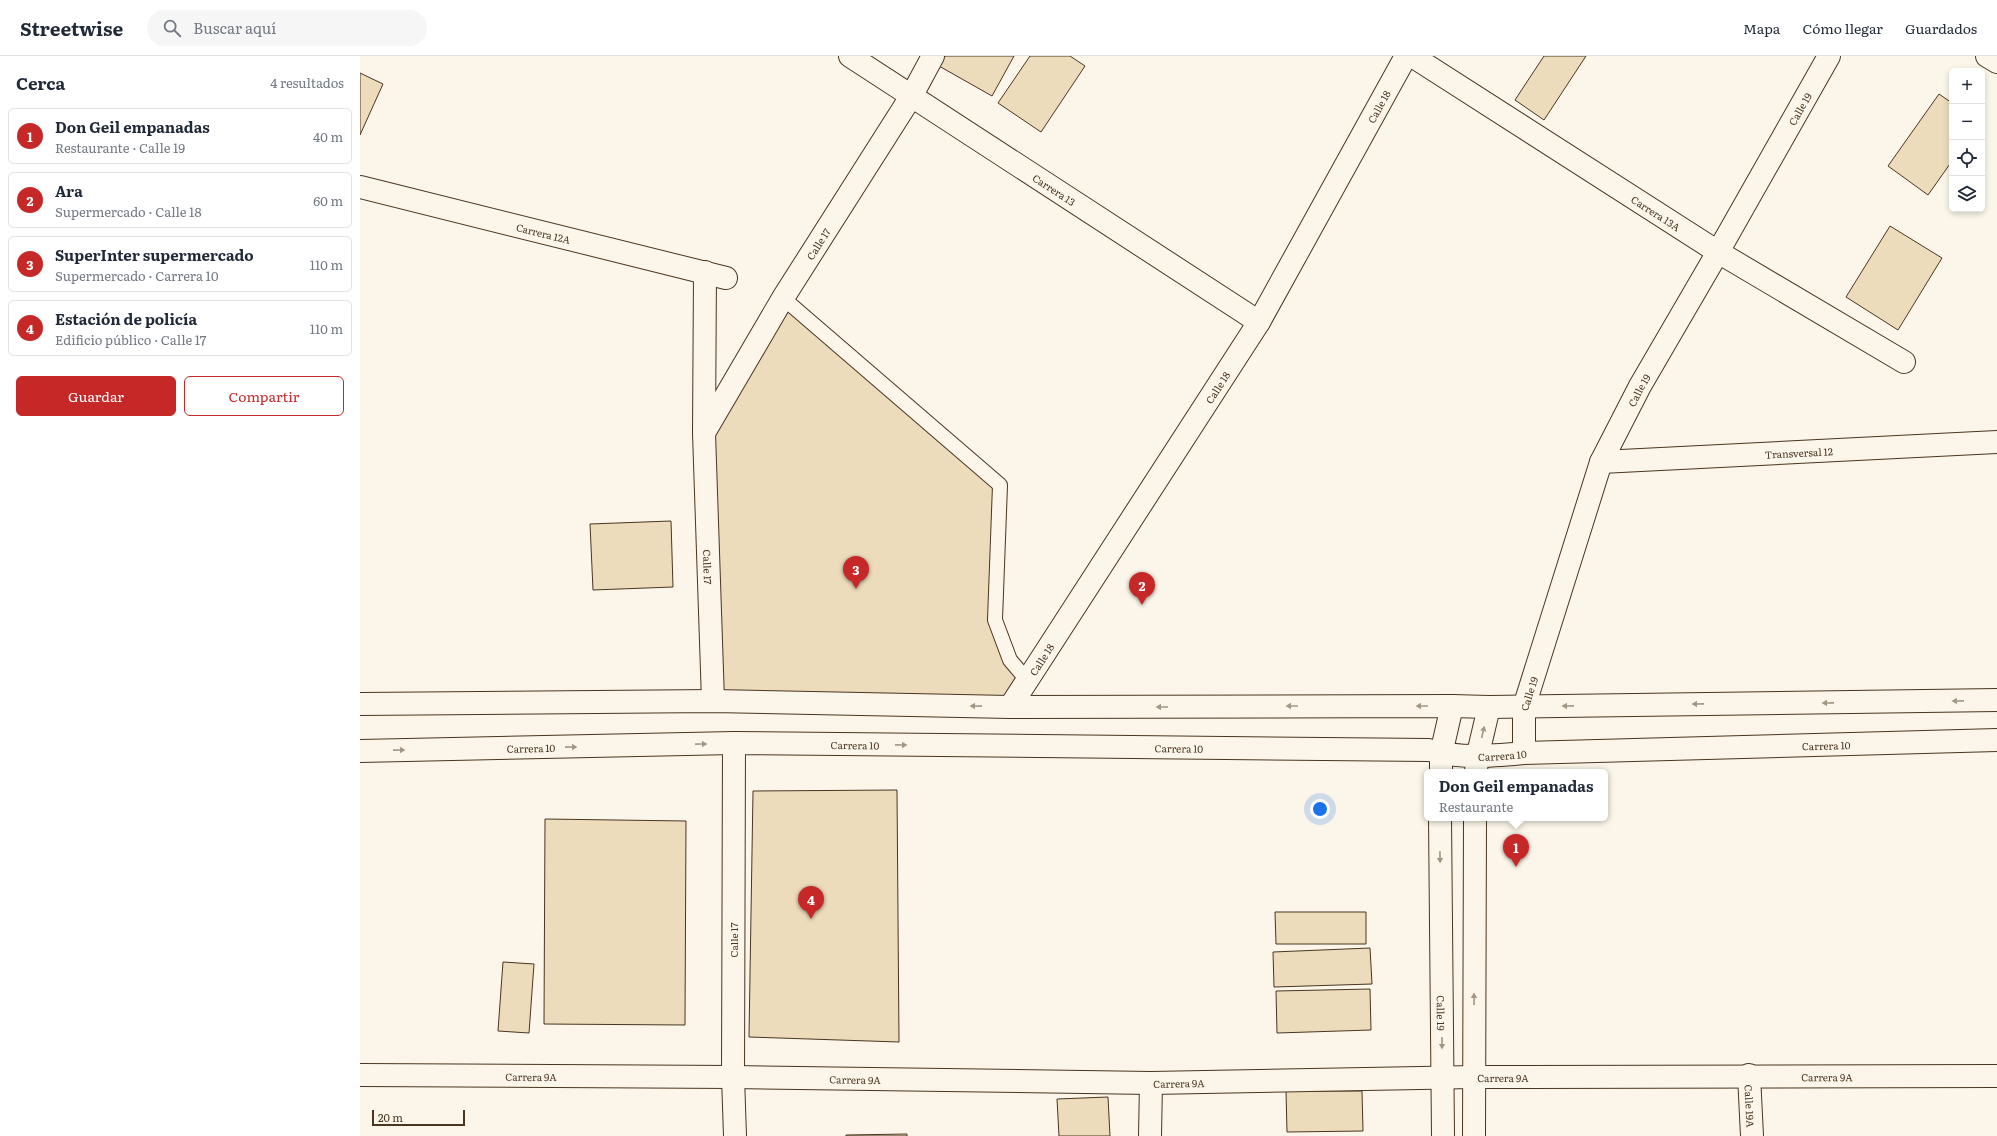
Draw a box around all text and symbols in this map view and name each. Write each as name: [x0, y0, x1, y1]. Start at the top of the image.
search box: [147, 10, 427, 46]
text: Streetwise: [20, 14, 123, 42]
text: Buscar aquí: [193, 16, 276, 39]
icon: search: [161, 17, 183, 39]
text: Mapa: [1743, 18, 1780, 38]
text: Cómo llegar: [1802, 18, 1883, 38]
text: Guardados: [1905, 18, 1977, 38]
map controls: [1949, 68, 1985, 212]
button: +: [1949, 68, 1985, 104]
text: Cerca: [16, 70, 65, 95]
text: 4 resultados: [270, 73, 344, 92]
street label: Calle 18: [1363, 87, 1394, 126]
street label: Calle 19: [1784, 90, 1814, 128]
button: −: [1949, 104, 1985, 140]
text: Don Geil empanadas: [55, 115, 210, 138]
text: 1: [27, 127, 33, 146]
text: 40 m: [313, 127, 343, 146]
text: Restaurante · Calle 19: [55, 138, 185, 157]
button: locate: [1949, 140, 1985, 176]
street label: Carrera 13: [1030, 170, 1079, 208]
button: layers: [1949, 176, 1985, 212]
text: Ara: [55, 179, 83, 202]
text: 2: [27, 191, 33, 210]
text: 60 m: [313, 191, 343, 210]
street label: Carrera 13A: [1629, 191, 1684, 234]
text: Supermercado · Calle 18: [55, 202, 202, 221]
street label: Carrera 12A: [515, 219, 573, 247]
street label: Calle 17: [802, 225, 833, 262]
text: SuperInter supermercado: [55, 243, 254, 266]
text: 3: [26, 255, 34, 274]
text: 110 m: [310, 255, 343, 274]
text: Supermercado · Carrera 10: [55, 266, 218, 285]
text: Estación de policía: [55, 307, 197, 330]
text: 4: [26, 319, 34, 338]
text: 110 m: [310, 319, 343, 338]
text: Edificio público · Calle 17: [55, 330, 206, 349]
street label: Calle 18: [1201, 368, 1233, 406]
street label: Calle 19: [1623, 371, 1653, 409]
button: Guardar: [16, 376, 176, 416]
button: Compartir: [184, 376, 344, 416]
street label: Transversal 12: [1764, 443, 1833, 461]
street label: Calle 17: [700, 549, 717, 585]
pin: 3: [843, 556, 869, 589]
pin: 2: [1129, 572, 1155, 605]
street label: Calle 18: [1025, 640, 1057, 678]
street label: Calle 19: [1517, 675, 1541, 711]
one-way arrow: [1951, 698, 1964, 704]
one-way arrow: [1821, 700, 1834, 706]
one-way arrow: [1692, 701, 1704, 708]
one-way arrow: [969, 703, 982, 709]
one-way arrow: [1285, 703, 1298, 709]
one-way arrow: [1415, 703, 1428, 709]
one-way arrow: [1561, 703, 1574, 709]
one-way arrow: [1155, 704, 1168, 710]
one-way arrow: [1480, 726, 1486, 739]
street label: Carrera 10: [831, 736, 880, 752]
street label: Carrera 10: [1802, 737, 1851, 753]
street label: Carrera 10: [506, 739, 556, 755]
street label: Carrera 10: [1154, 740, 1204, 755]
one-way arrow: [695, 741, 708, 747]
one-way arrow: [895, 742, 908, 748]
one-way arrow: [565, 744, 578, 750]
street label: Carrera 10: [1478, 745, 1527, 764]
one-way arrow: [393, 747, 406, 753]
popup: [1424, 769, 1608, 821]
text: Don Geil empanadas: [1439, 774, 1593, 797]
text: Restaurante: [1439, 797, 1513, 816]
your location: [1310, 799, 1330, 819]
pin: 1: [1503, 834, 1529, 867]
one-way arrow: [1437, 851, 1443, 864]
pin: 4: [798, 886, 824, 919]
street label: Calle 17: [726, 923, 741, 957]
one-way arrow: [1471, 992, 1477, 1005]
street label: Calle 19: [1434, 995, 1450, 1031]
one-way arrow: [1439, 1037, 1445, 1050]
street label: Carrera 9A: [505, 1068, 557, 1084]
street label: Carrera 9A: [1477, 1069, 1529, 1084]
street label: Carrera 9A: [1801, 1069, 1853, 1084]
street label: Carrera 9A: [829, 1071, 881, 1087]
street label: Carrera 9A: [1153, 1074, 1205, 1090]
street label: Calle 19A: [1742, 1084, 1759, 1128]
scale bar: [372, 1108, 465, 1127]
text: 20 m: [378, 1109, 403, 1125]

